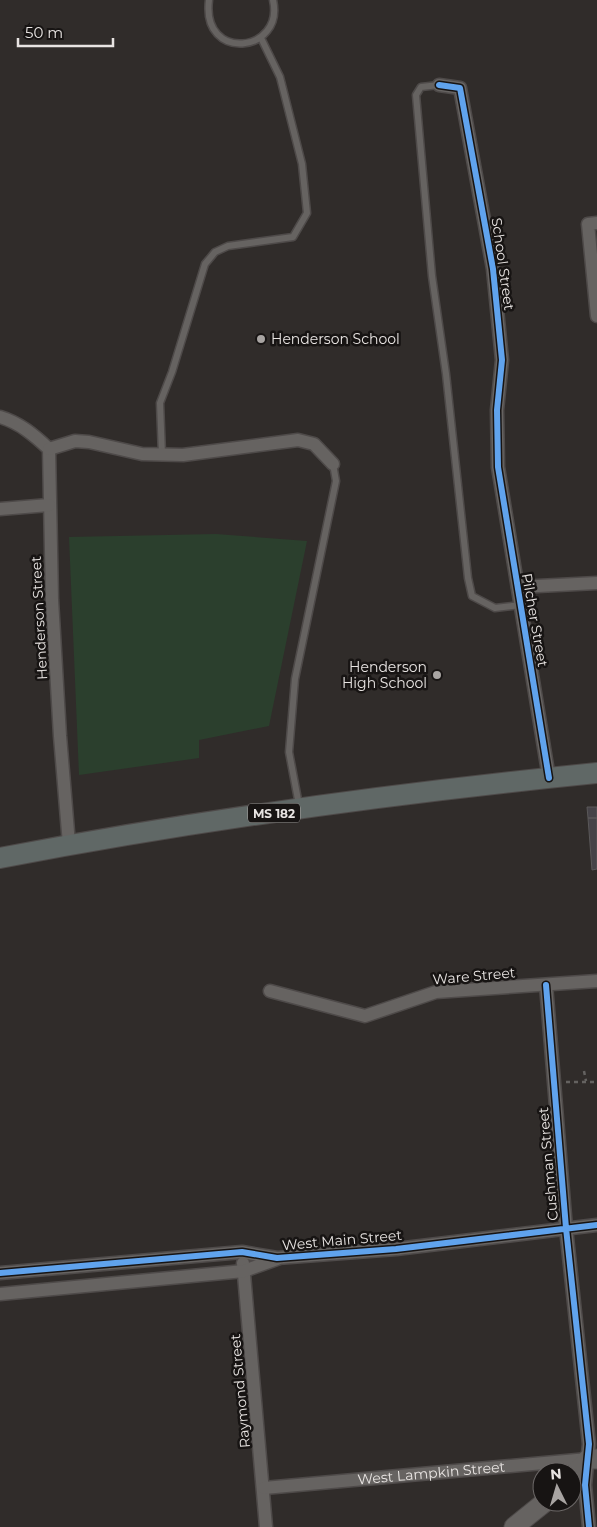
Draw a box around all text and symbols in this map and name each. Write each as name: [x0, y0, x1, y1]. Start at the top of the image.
scale bar: [18, 15, 112, 47]
text: 50 m: [25, 23, 63, 42]
street label: School Street: [488, 217, 518, 312]
place label: Henderson School: [271, 330, 400, 348]
marker: Henderson School: [255, 333, 267, 345]
street label: Henderson Street: [27, 555, 51, 680]
street label: Pilcher Street: [518, 572, 552, 669]
place label: Henderson High School: [342, 658, 427, 692]
marker: Henderson High School: [431, 669, 443, 681]
road number: MS 182: [248, 804, 300, 822]
street label: Ware Street: [432, 963, 516, 989]
street label: Cushman Street: [534, 1106, 562, 1222]
street label: West Main Street: [281, 1226, 403, 1254]
street label: Raymond Street: [226, 1333, 254, 1449]
street label: West Lampkin Street: [357, 1457, 506, 1489]
north arrow: [532, 1462, 582, 1512]
text: N: [549, 1465, 562, 1484]

